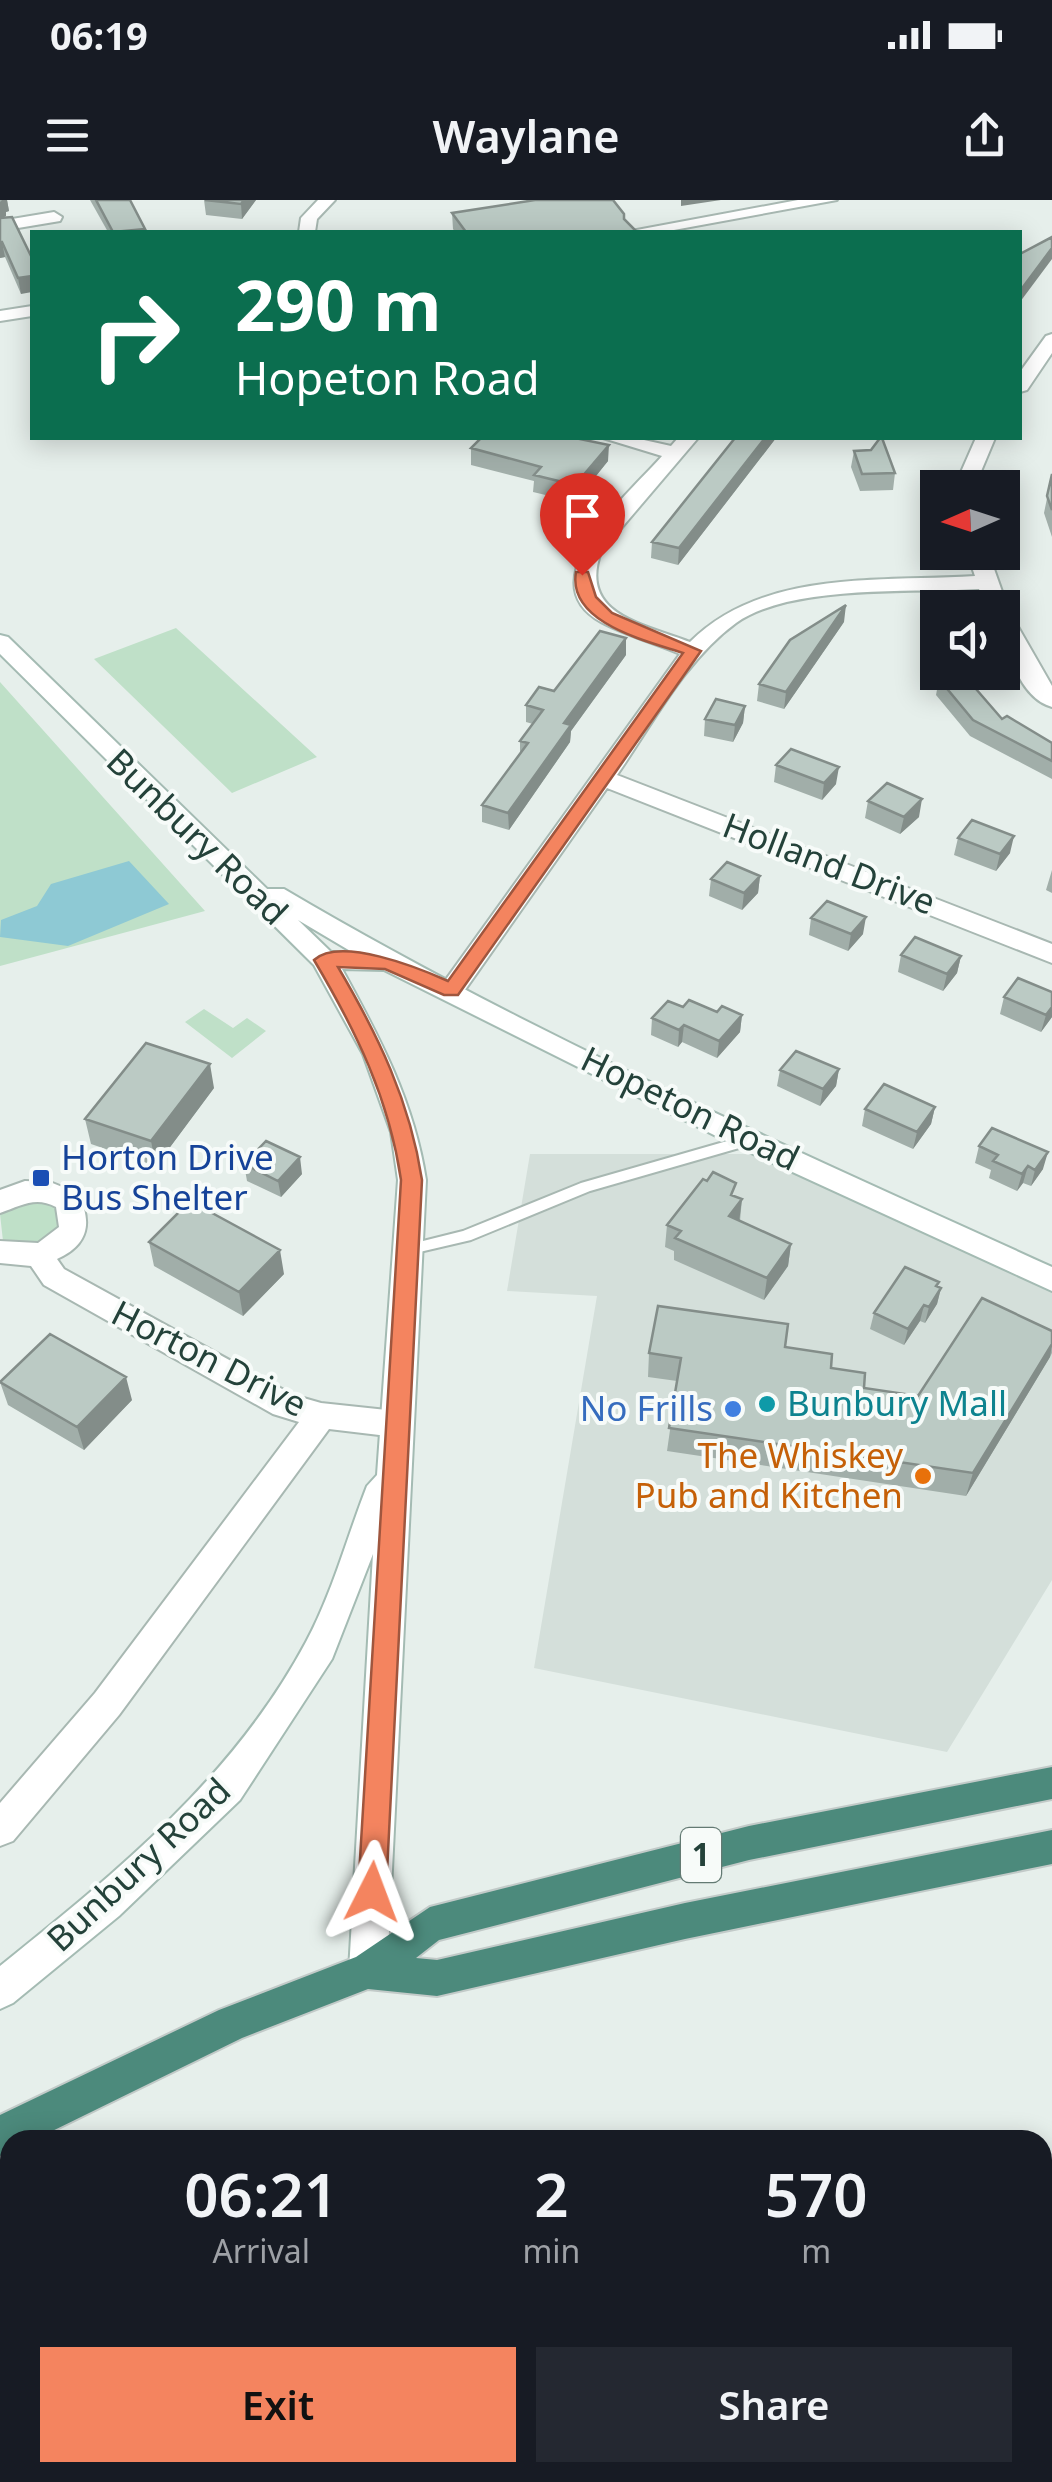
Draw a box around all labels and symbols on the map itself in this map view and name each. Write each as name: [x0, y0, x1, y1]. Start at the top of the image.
north arrow: [920, 470, 1020, 570]
pin: [540, 473, 625, 576]
street label: Bunbury Road: [97, 738, 299, 934]
street label: Holland Drive: [717, 801, 942, 925]
street label: Hopeton Road: [574, 1035, 807, 1181]
place label: Horton Drive Bus Shelter: [61, 1133, 274, 1220]
marker: Horton Drive Bus Shelter: [30, 1167, 52, 1189]
street label: Horton Drive: [104, 1288, 315, 1427]
place label: Bunbury Mall: [787, 1379, 1007, 1426]
place label: No Frills: [580, 1384, 713, 1431]
marker: Bunbury Mall: [756, 1393, 778, 1415]
marker: No Frills: [722, 1398, 744, 1420]
place label: The Whiskey Pub and Kitchen: [635, 1431, 903, 1518]
marker: The Whiskey Pub and Kitchen: [912, 1465, 934, 1487]
street label: Bunbury Road: [36, 1767, 240, 1961]
road number: 1: [681, 1828, 721, 1882]
position arrow: [320, 1840, 424, 1944]

